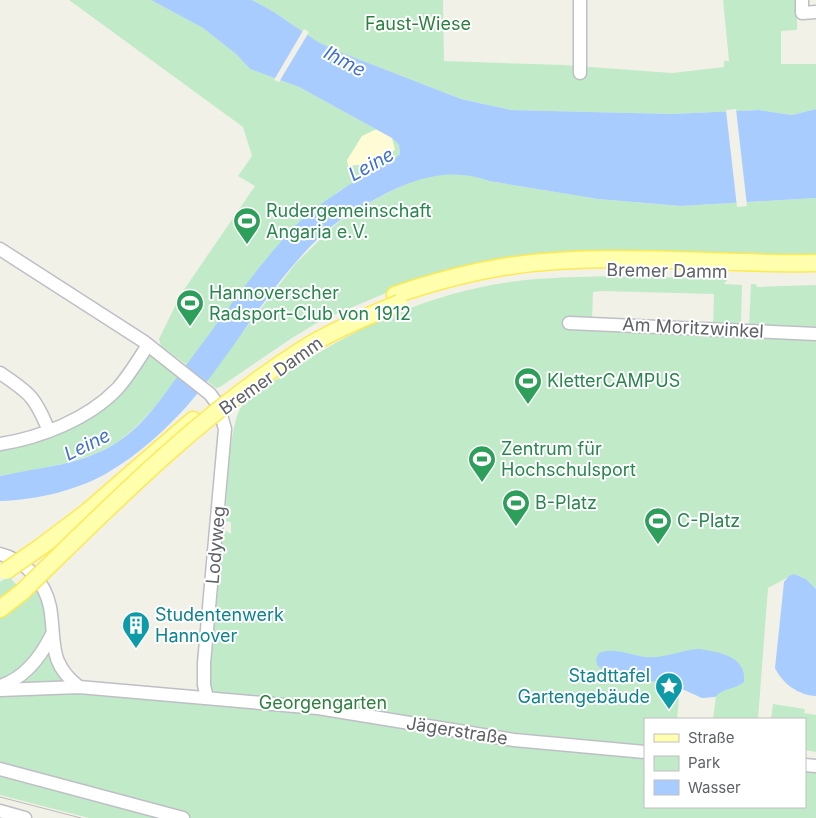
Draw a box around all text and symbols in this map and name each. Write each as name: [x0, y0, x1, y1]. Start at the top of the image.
park label: Faust-Wiese: [365, 13, 471, 34]
water label: Ihme: [320, 41, 370, 82]
water label: Leine: [344, 143, 398, 186]
place label: Rudergemeinschaft Angaria e.V.: [266, 200, 432, 242]
sports icon: Rudergemeinschaft Angaria e.V.: [232, 206, 262, 245]
street label: Bremer Damm: [606, 259, 728, 282]
place label: Hannoverscher Radsport-Club von 1912: [209, 282, 411, 324]
sports icon: Hannoverscher Radsport-Club von 1912: [175, 288, 205, 327]
street label: Am Moritzwinkel: [622, 313, 764, 342]
street label: Bremer Damm: [215, 332, 326, 419]
sports icon: KletterCAMPUS: [513, 366, 543, 405]
place label: KletterCAMPUS: [547, 370, 680, 391]
water label: Leine: [60, 423, 114, 465]
place label: Zentrum für Hochschulsport: [501, 438, 636, 480]
sports icon: Zentrum für Hochschulsport: [467, 444, 497, 483]
sports icon: B-Platz: [501, 488, 531, 527]
place label: B-Platz: [535, 492, 597, 513]
street label: Lodyweg: [202, 505, 229, 585]
sports icon: C-Platz: [643, 506, 673, 545]
place label: C-Platz: [677, 510, 740, 531]
place label: Studentenwerk Hannover: [155, 604, 284, 646]
building icon: Studentenwerk Hannover: [121, 610, 151, 649]
place label: Stadttafel Gartengebäude: [518, 665, 650, 707]
place icon: Stadttafel Gartengebäude: [654, 671, 684, 710]
park label: Georgengarten: [259, 692, 387, 713]
street label: Jägerstraße: [405, 712, 509, 749]
legend: [644, 718, 806, 808]
text: Straße: [688, 728, 735, 747]
text: Park: [688, 753, 721, 772]
text: Wasser: [688, 778, 741, 797]

